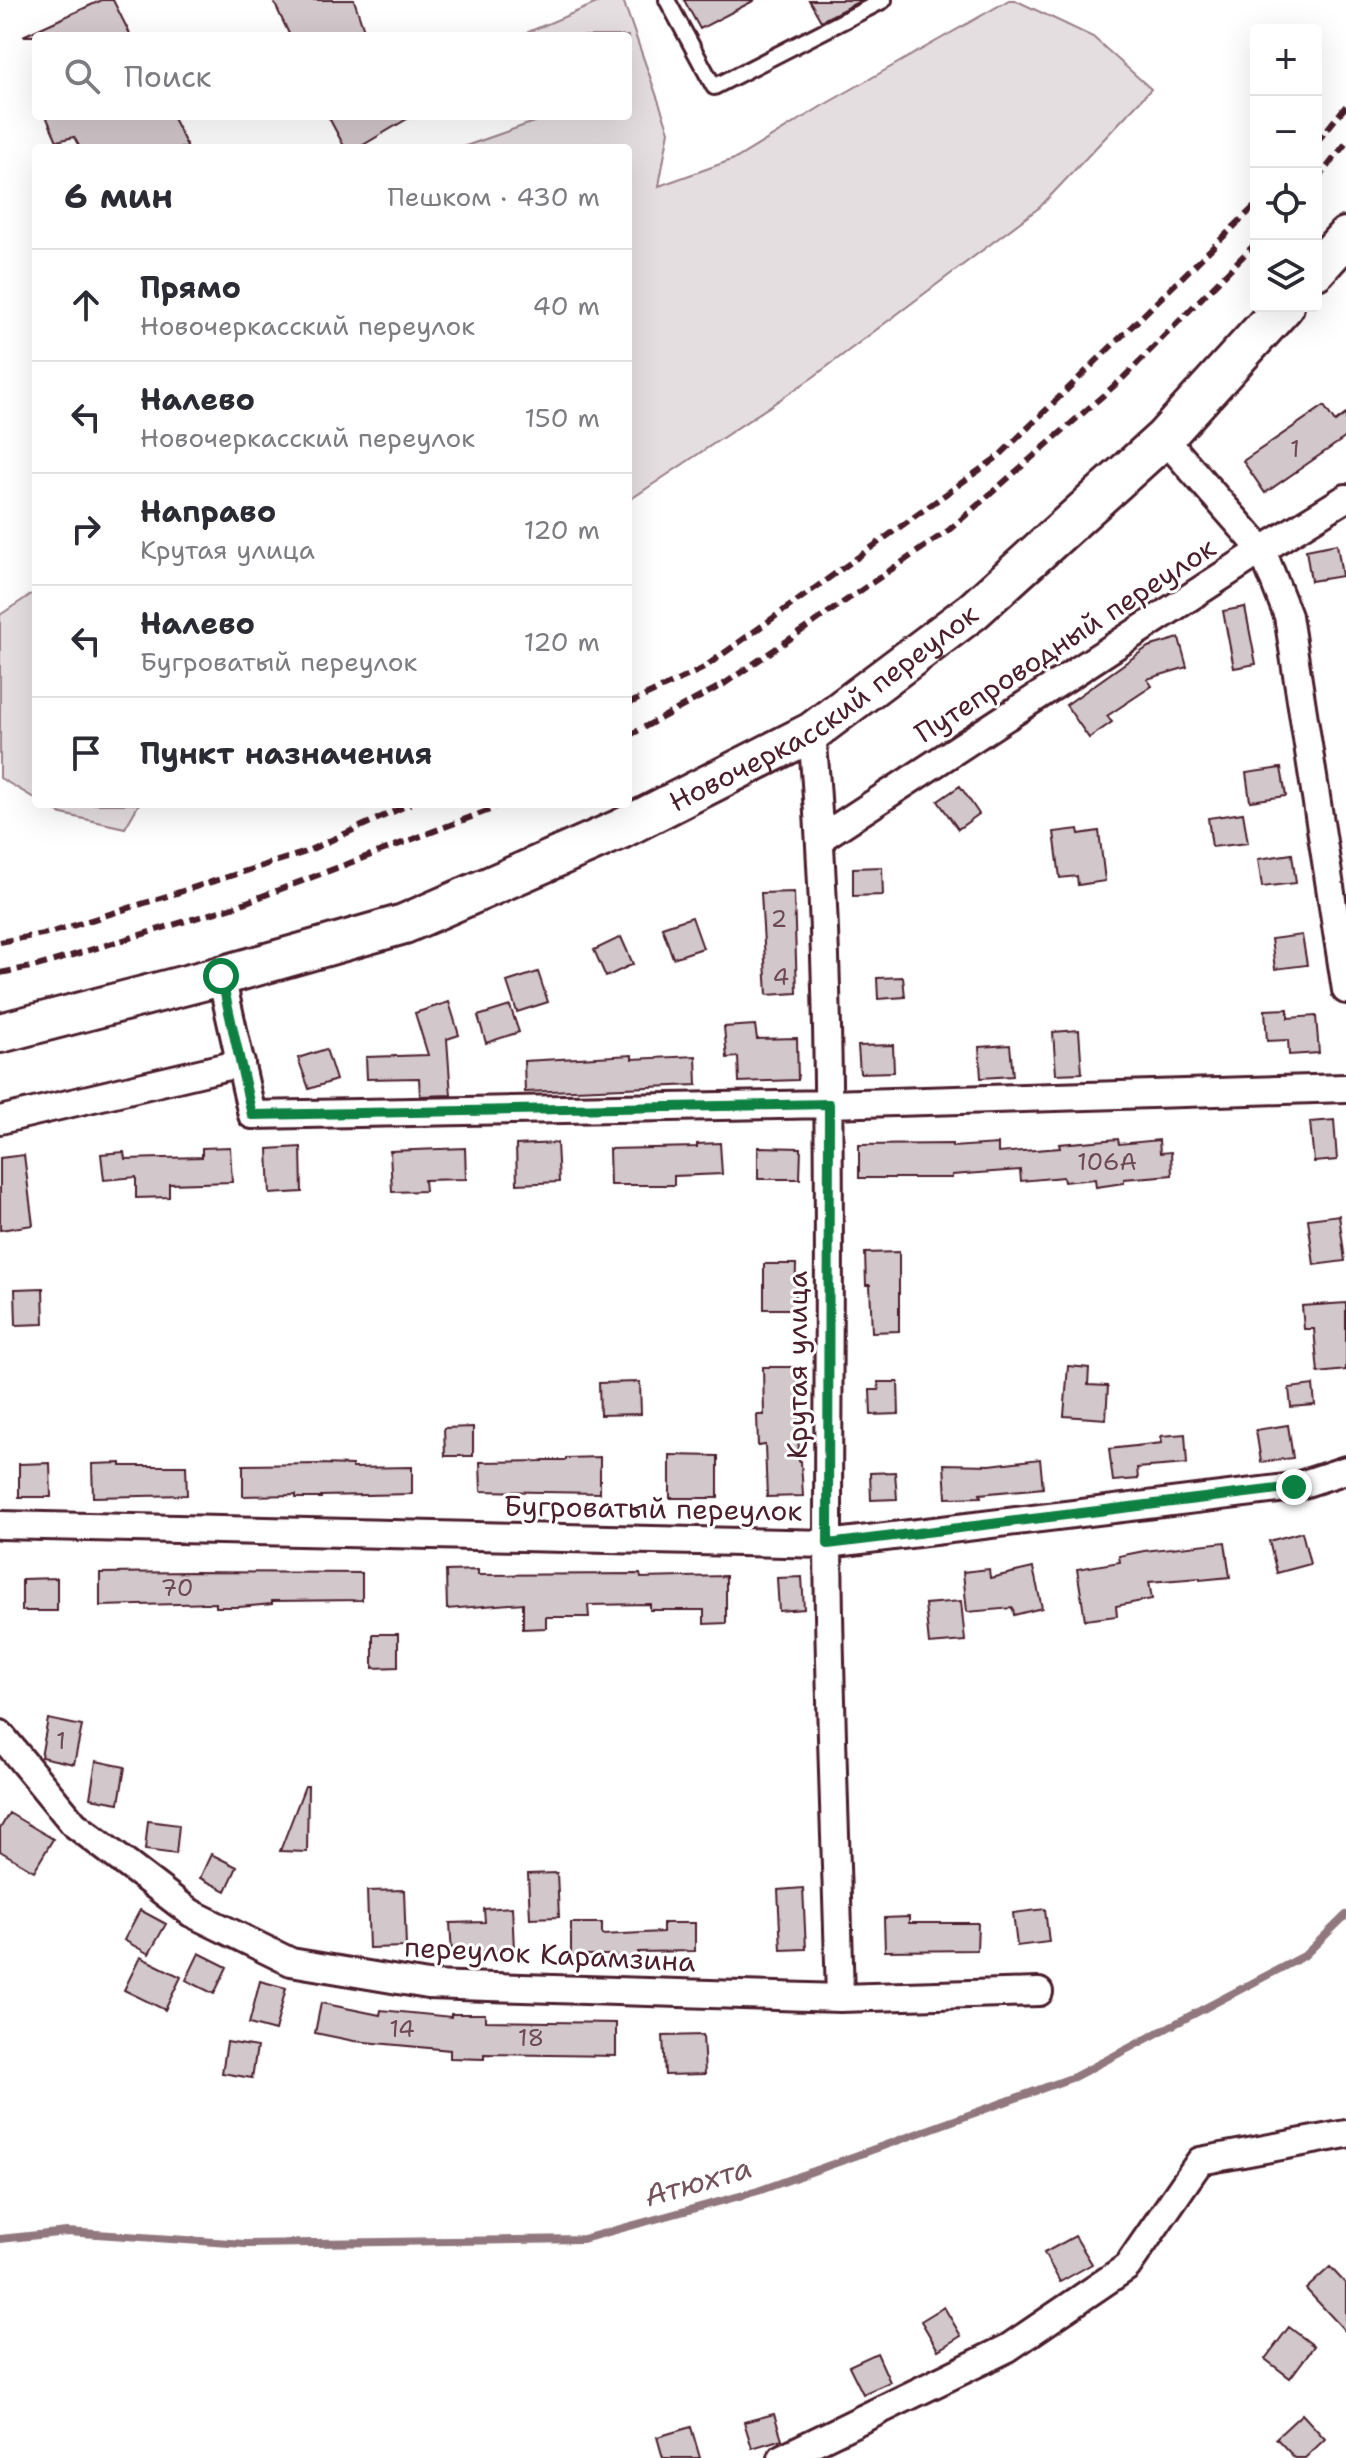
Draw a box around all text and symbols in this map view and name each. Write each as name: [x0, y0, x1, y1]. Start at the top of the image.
map controls: [1250, 24, 1322, 312]
button: +: [1250, 24, 1322, 96]
search box: [32, 32, 632, 120]
icon: search: [60, 54, 104, 98]
text: Поиск: [124, 56, 212, 97]
button: −: [1250, 96, 1322, 168]
button: locate: [1250, 168, 1322, 240]
text: 6 мин: [64, 173, 173, 219]
text: Пешком · 430 m: [388, 179, 600, 214]
button: layers: [1250, 240, 1322, 312]
text: Прямо: [140, 267, 241, 308]
icon: ahead: [64, 283, 108, 327]
text: 40 m: [533, 288, 600, 323]
text: Новочеркасский переулок: [140, 308, 475, 343]
text: Налево: [140, 379, 255, 420]
icon: left: [64, 395, 108, 439]
text: 150 m: [524, 400, 600, 435]
text: Новочеркасский переулок: [140, 420, 475, 455]
house number: 1: [1290, 433, 1300, 465]
text: Направо: [140, 491, 276, 532]
icon: right: [64, 507, 108, 551]
text: 120 m: [524, 512, 600, 547]
street label: Путепроводный переулок: [907, 528, 1223, 752]
text: Крутая улица: [140, 532, 315, 567]
street label: Новочеркасский переулок: [662, 595, 986, 821]
text: Налево: [140, 603, 255, 644]
icon: left: [64, 619, 108, 663]
text: 120 m: [524, 624, 600, 659]
text: Бугроватый переулок: [140, 644, 417, 679]
icon: arrive: [64, 731, 108, 775]
text: Пункт назначения: [140, 733, 432, 774]
house number: 2: [771, 903, 787, 935]
route start: [203, 958, 239, 994]
house number: 4: [773, 961, 789, 993]
house number: 106А: [1077, 1146, 1137, 1178]
street label: Крутая улица: [778, 1271, 816, 1459]
route end: [1276, 1469, 1312, 1505]
street label: Бугроватый переулок: [503, 1486, 803, 1530]
house number: 70: [160, 1572, 194, 1604]
house number: 1: [56, 1725, 66, 1757]
street label: переулок Карамзина: [403, 1927, 697, 1981]
house number: 14: [389, 2013, 415, 2045]
house number: 18: [518, 2022, 544, 2054]
water label: Атюхта: [639, 2147, 756, 2216]

